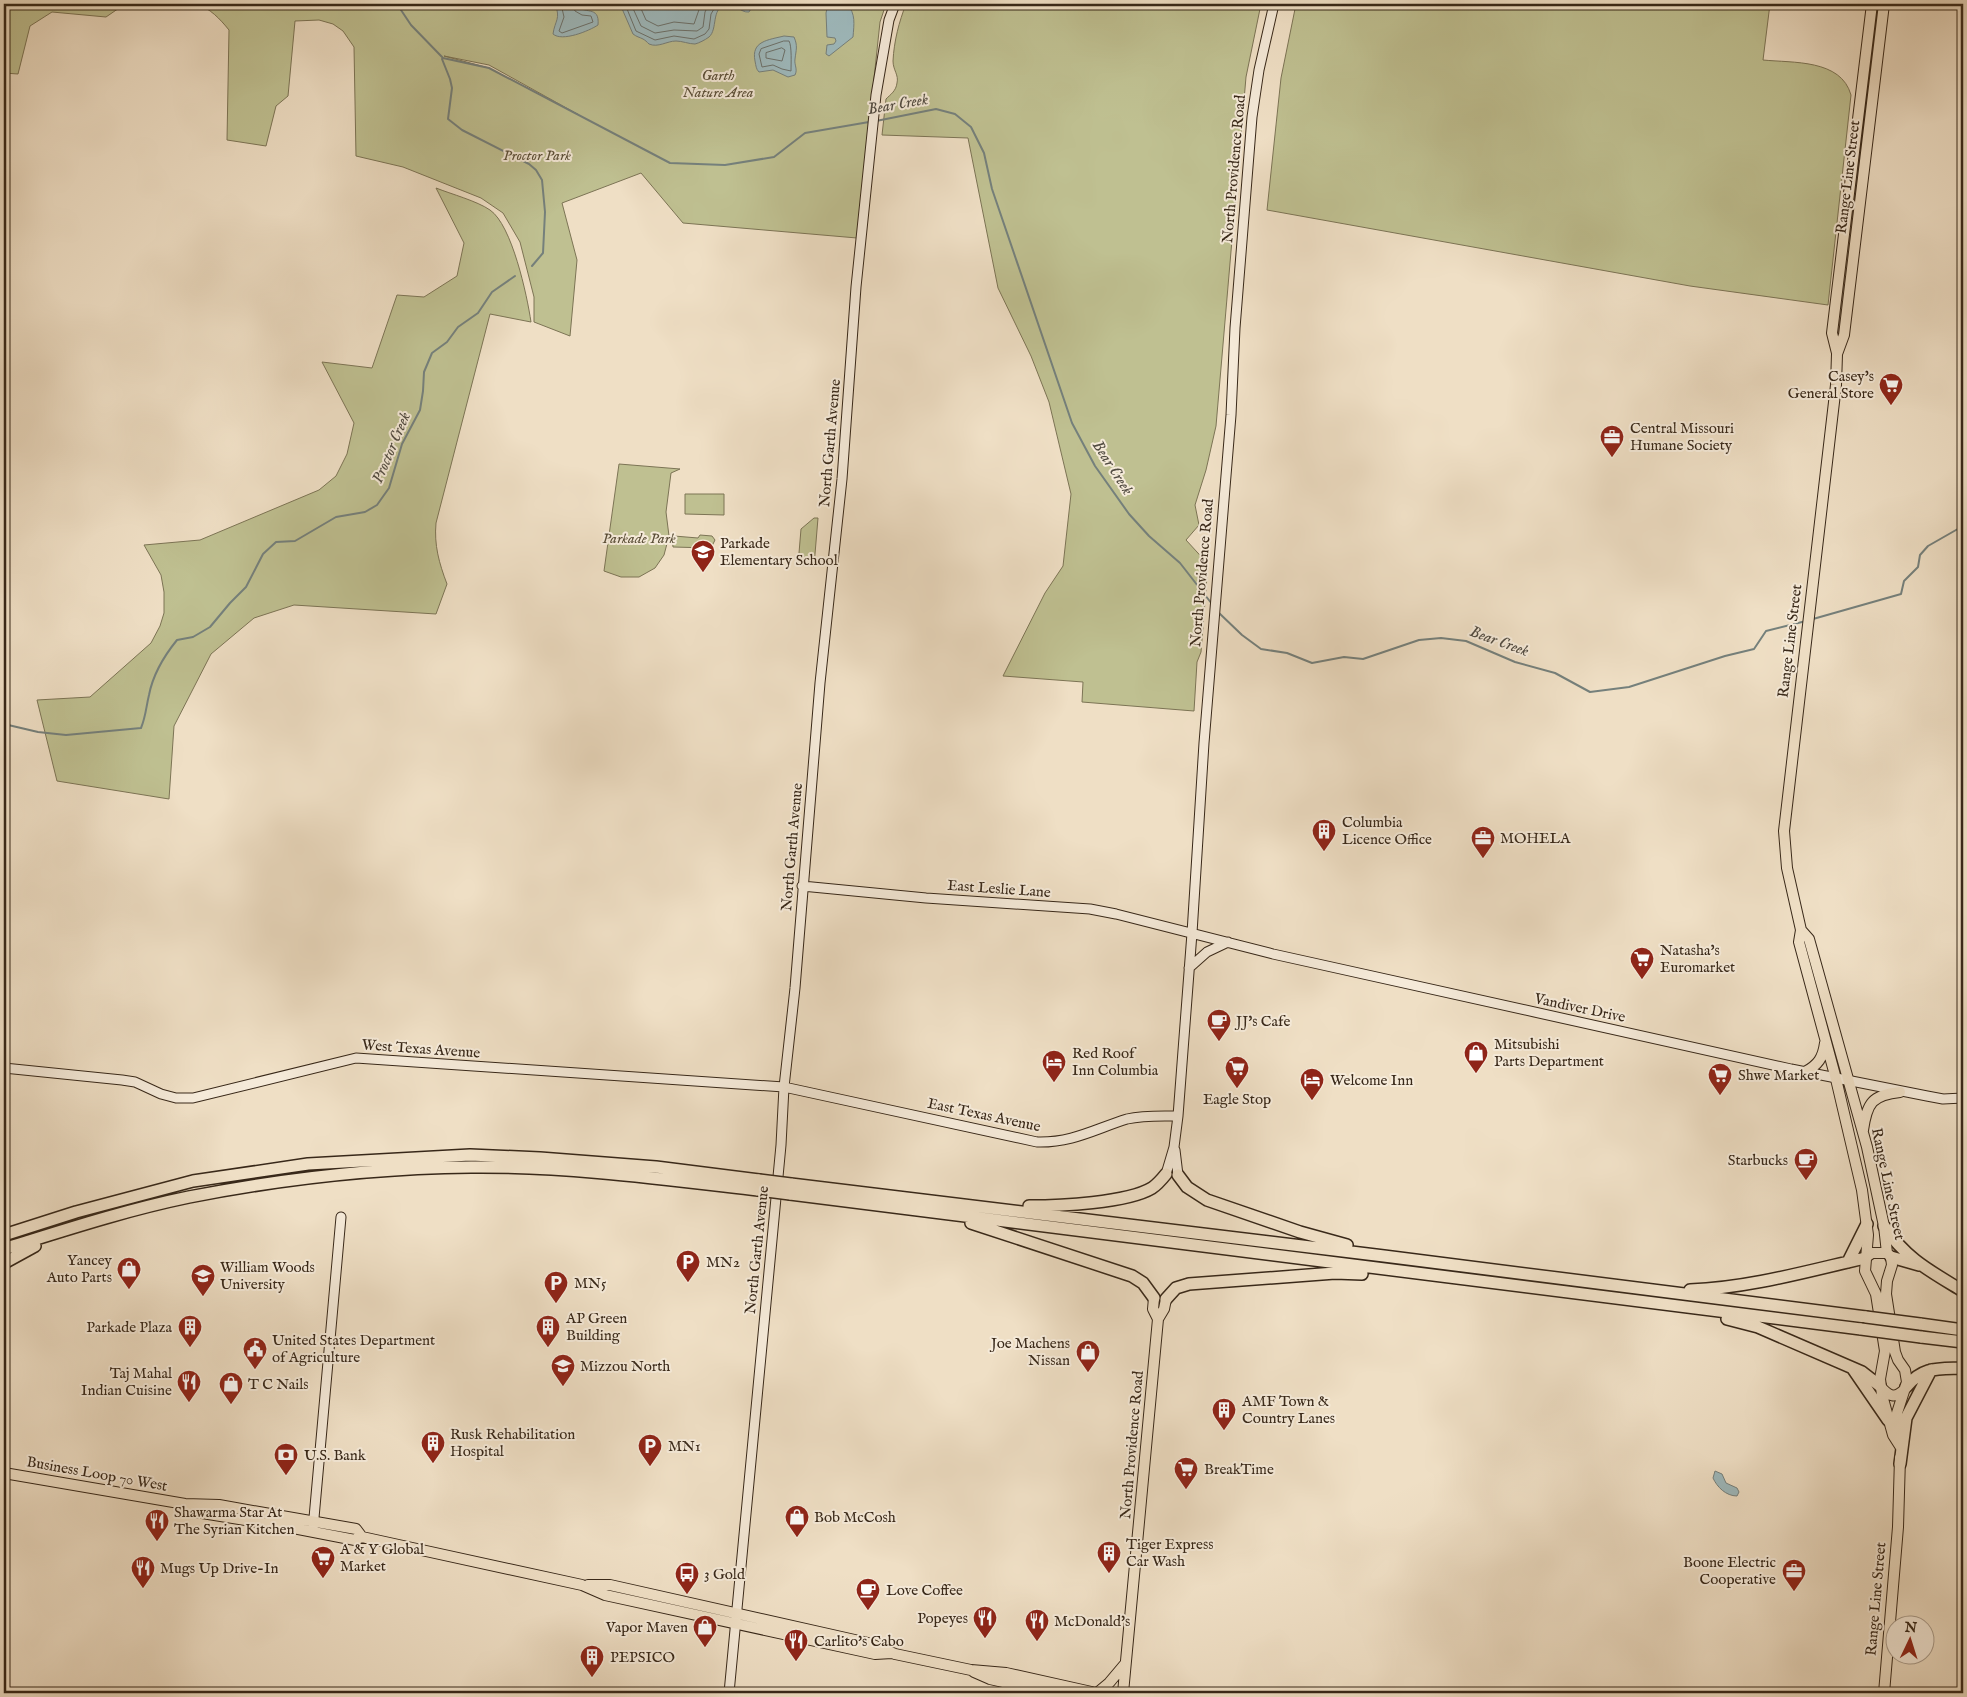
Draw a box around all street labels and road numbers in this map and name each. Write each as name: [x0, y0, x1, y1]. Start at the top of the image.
street label: North Providence Road: [1218, 93, 1250, 244]
street label: Range Line Street: [1832, 119, 1864, 235]
street label: North Garth Avenue: [815, 378, 845, 508]
street label: North Providence Road: [1186, 497, 1218, 648]
street label: Range Line Street: [1774, 583, 1806, 699]
street label: North Garth Avenue: [777, 782, 807, 912]
street label: East Leslie Lane: [947, 876, 1052, 902]
street label: Vandiver Drive: [1532, 989, 1627, 1027]
street label: West Texas Avenue: [361, 1035, 481, 1063]
street label: East Texas Avenue: [926, 1094, 1042, 1136]
street label: Range Line Street: [1867, 1126, 1909, 1242]
street label: North Garth Avenue: [741, 1185, 773, 1315]
street label: North Providence Road: [1116, 1369, 1148, 1520]
street label: Business Loop 70 West: [25, 1452, 169, 1496]
street label: Range Line Street: [1862, 1541, 1890, 1657]

